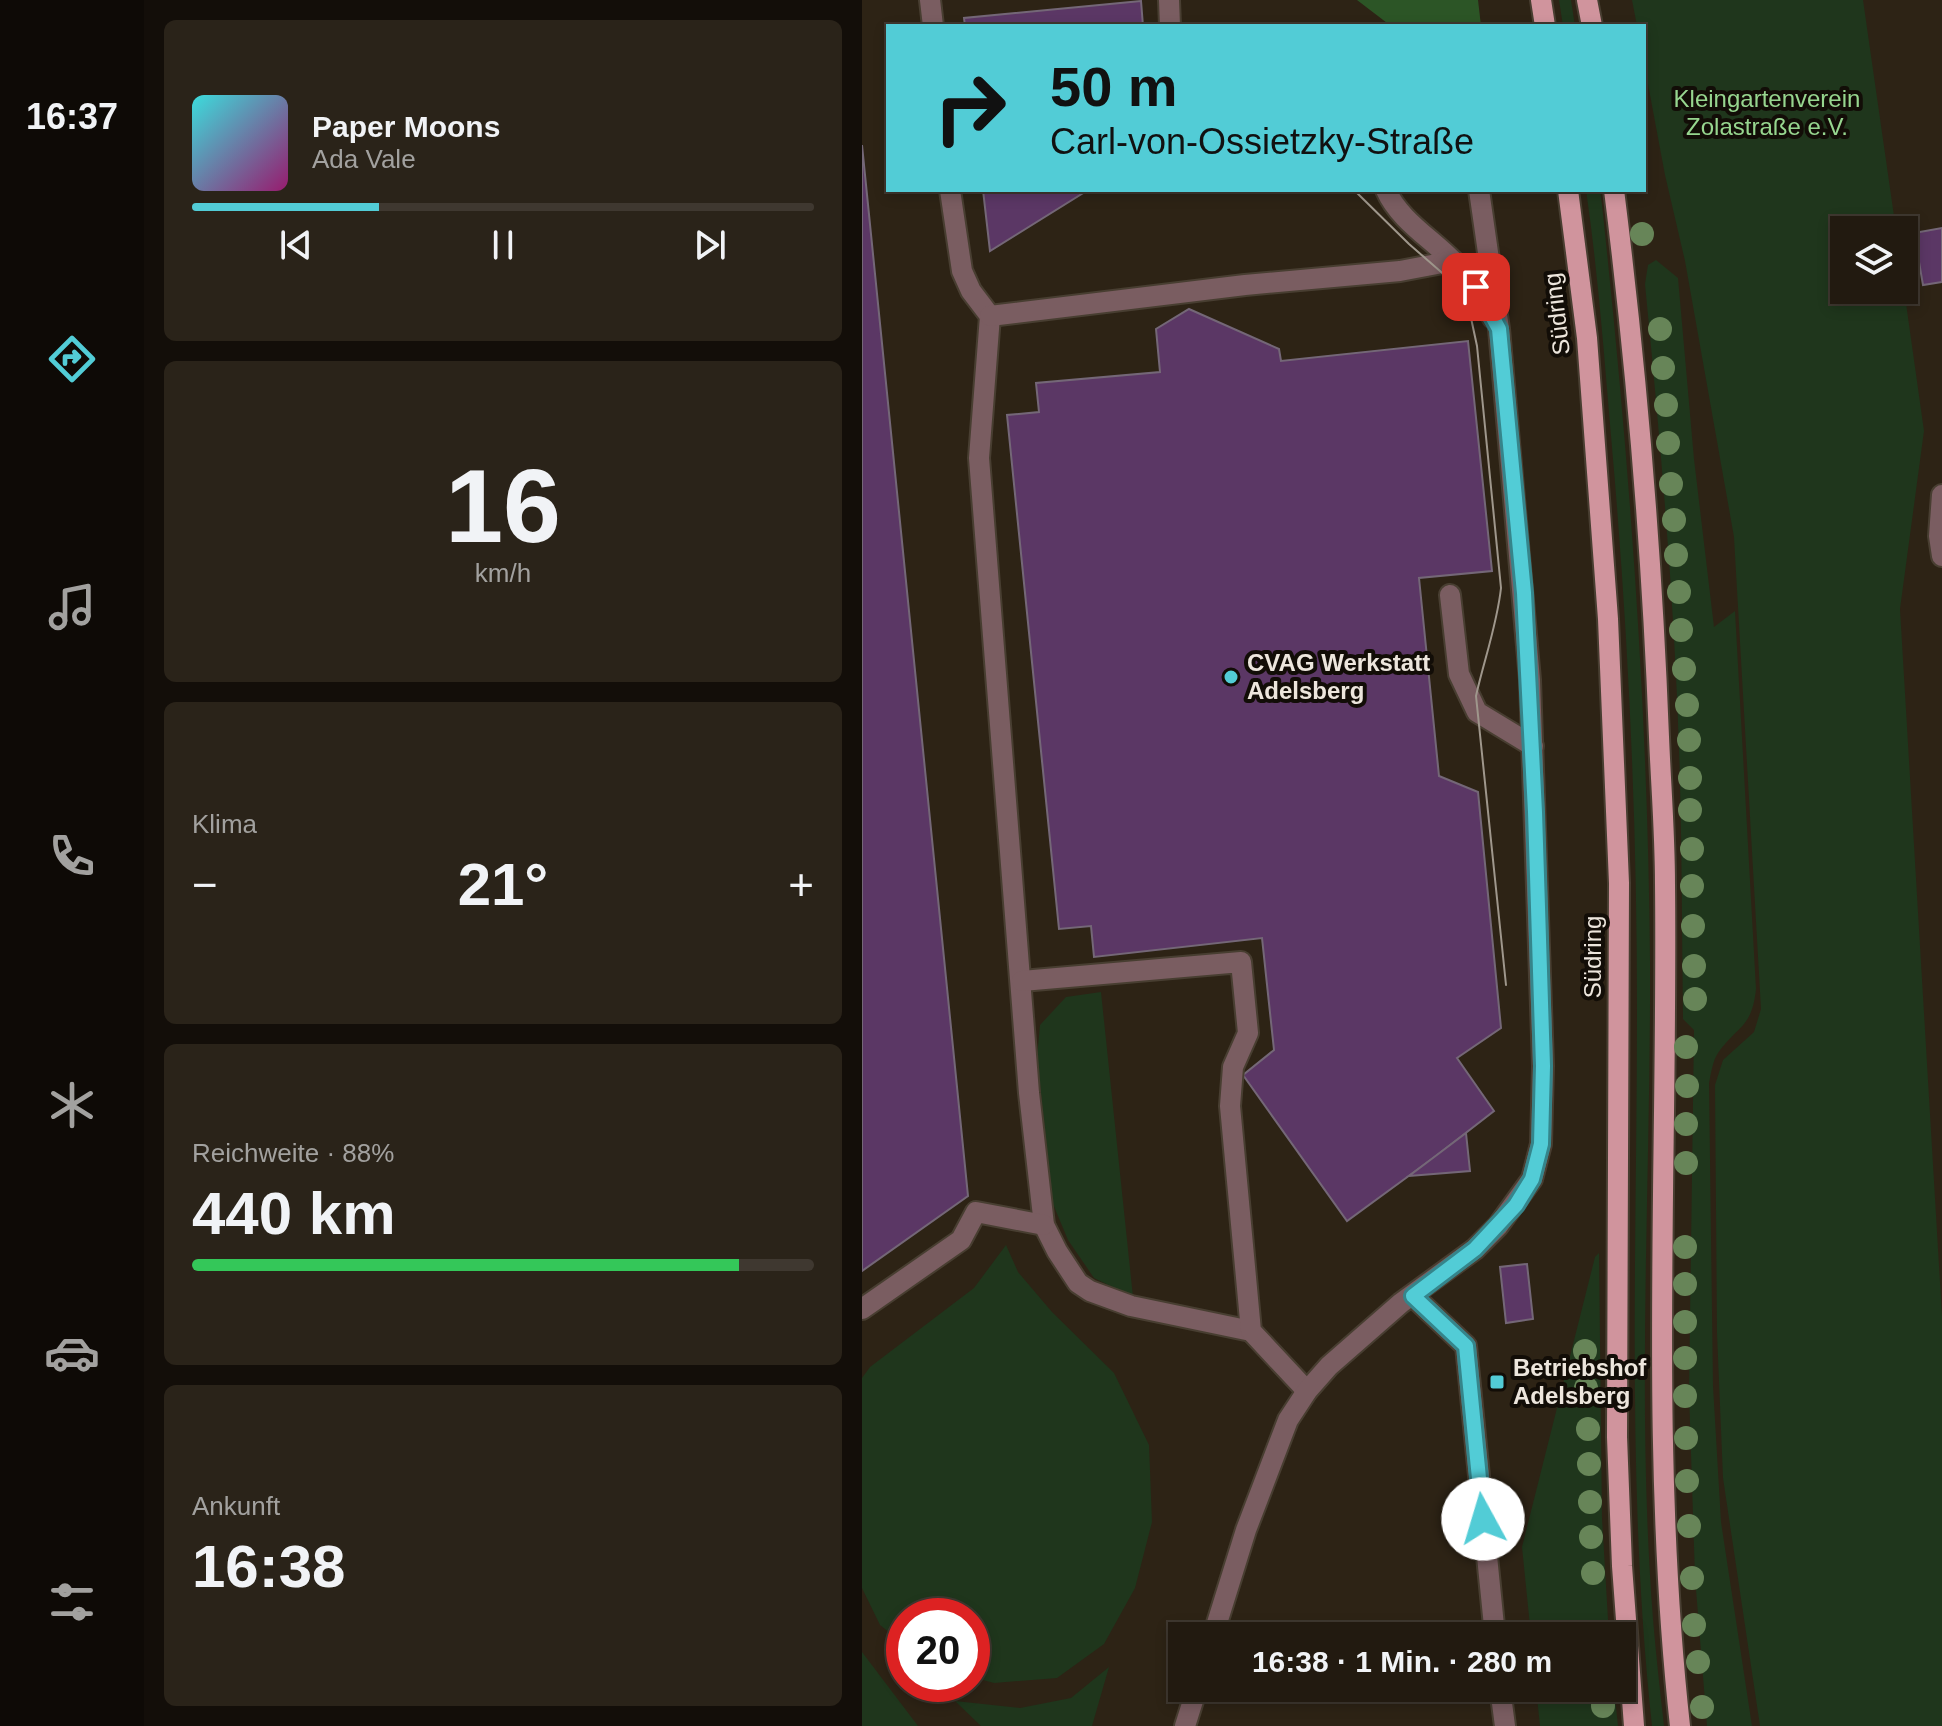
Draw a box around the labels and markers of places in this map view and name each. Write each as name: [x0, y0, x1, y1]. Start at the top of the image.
pin: [1442, 253, 1510, 321]
place label: CVAG Werkstatt Adelsberg: [1247, 649, 1430, 704]
marker: CVAG Werkstatt Adelsberg: [1222, 668, 1240, 686]
place label: Betriebshof Adelsberg: [1513, 1354, 1647, 1409]
marker: Betriebshof Adelsberg: [1488, 1373, 1506, 1391]

